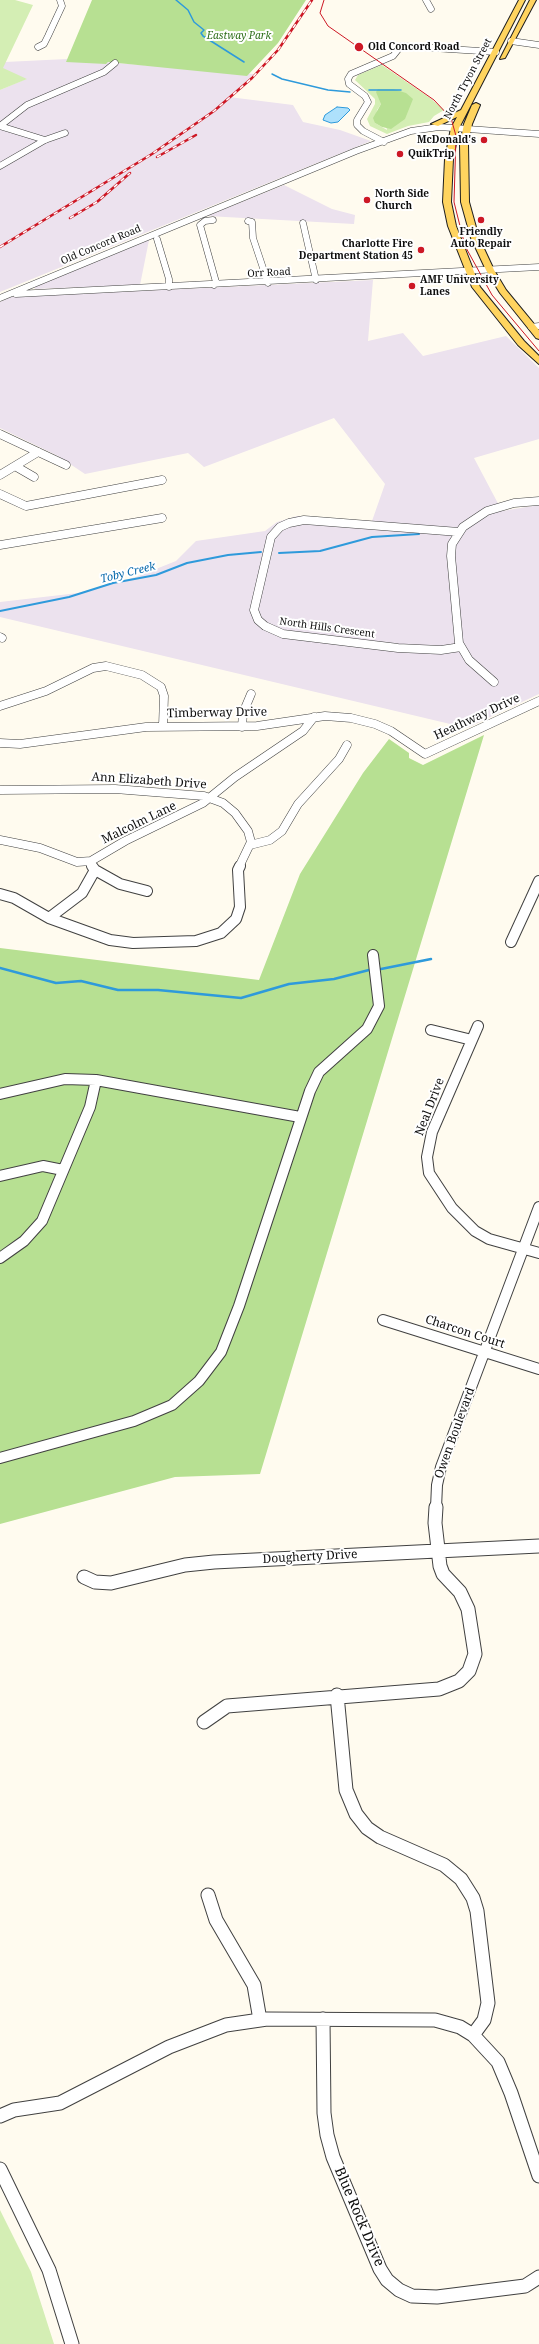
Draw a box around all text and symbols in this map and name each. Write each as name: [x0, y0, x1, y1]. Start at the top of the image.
park label: Eastway Park: [207, 30, 271, 42]
street label: North Tryon Street: [442, 37, 494, 121]
marker: Old Concord Road: [353, 41, 365, 53]
place label: Old Concord Road: [368, 41, 459, 53]
place label: McDonald's: [417, 134, 476, 146]
marker: McDonald's: [479, 135, 489, 145]
place label: QuikTrip: [408, 148, 454, 160]
marker: QuikTrip: [395, 149, 405, 159]
place label: North Side Church: [375, 188, 429, 212]
marker: North Side Church: [362, 195, 372, 205]
marker: Friendly Auto Repair: [476, 215, 486, 225]
street label: Old Concord Road: [59, 223, 143, 267]
place label: Friendly Auto Repair: [451, 226, 511, 250]
place label: Charlotte Fire Department Station 45: [299, 238, 413, 262]
marker: Charlotte Fire Department Station 45: [416, 245, 426, 255]
street label: Orr Road: [247, 266, 291, 280]
place label: AMF University Lanes: [420, 274, 499, 298]
marker: AMF University Lanes: [407, 281, 417, 291]
water label: Toby Creek: [99, 560, 157, 586]
street label: North Hills Crescent: [279, 615, 375, 641]
street label: Heathway Drive: [432, 691, 522, 743]
street label: Timberway Drive: [167, 705, 267, 721]
street label: Ann Elizabeth Drive: [91, 770, 207, 792]
street label: Malcolm Lane: [99, 799, 179, 847]
street label: Neal Drive: [412, 1076, 448, 1138]
street label: Charcon Court: [423, 1312, 507, 1352]
street label: Owen Boulevard: [432, 1386, 478, 1480]
street label: Dougherty Drive: [262, 1547, 358, 1567]
street label: Blue Rock Drive: [330, 2165, 388, 2269]

